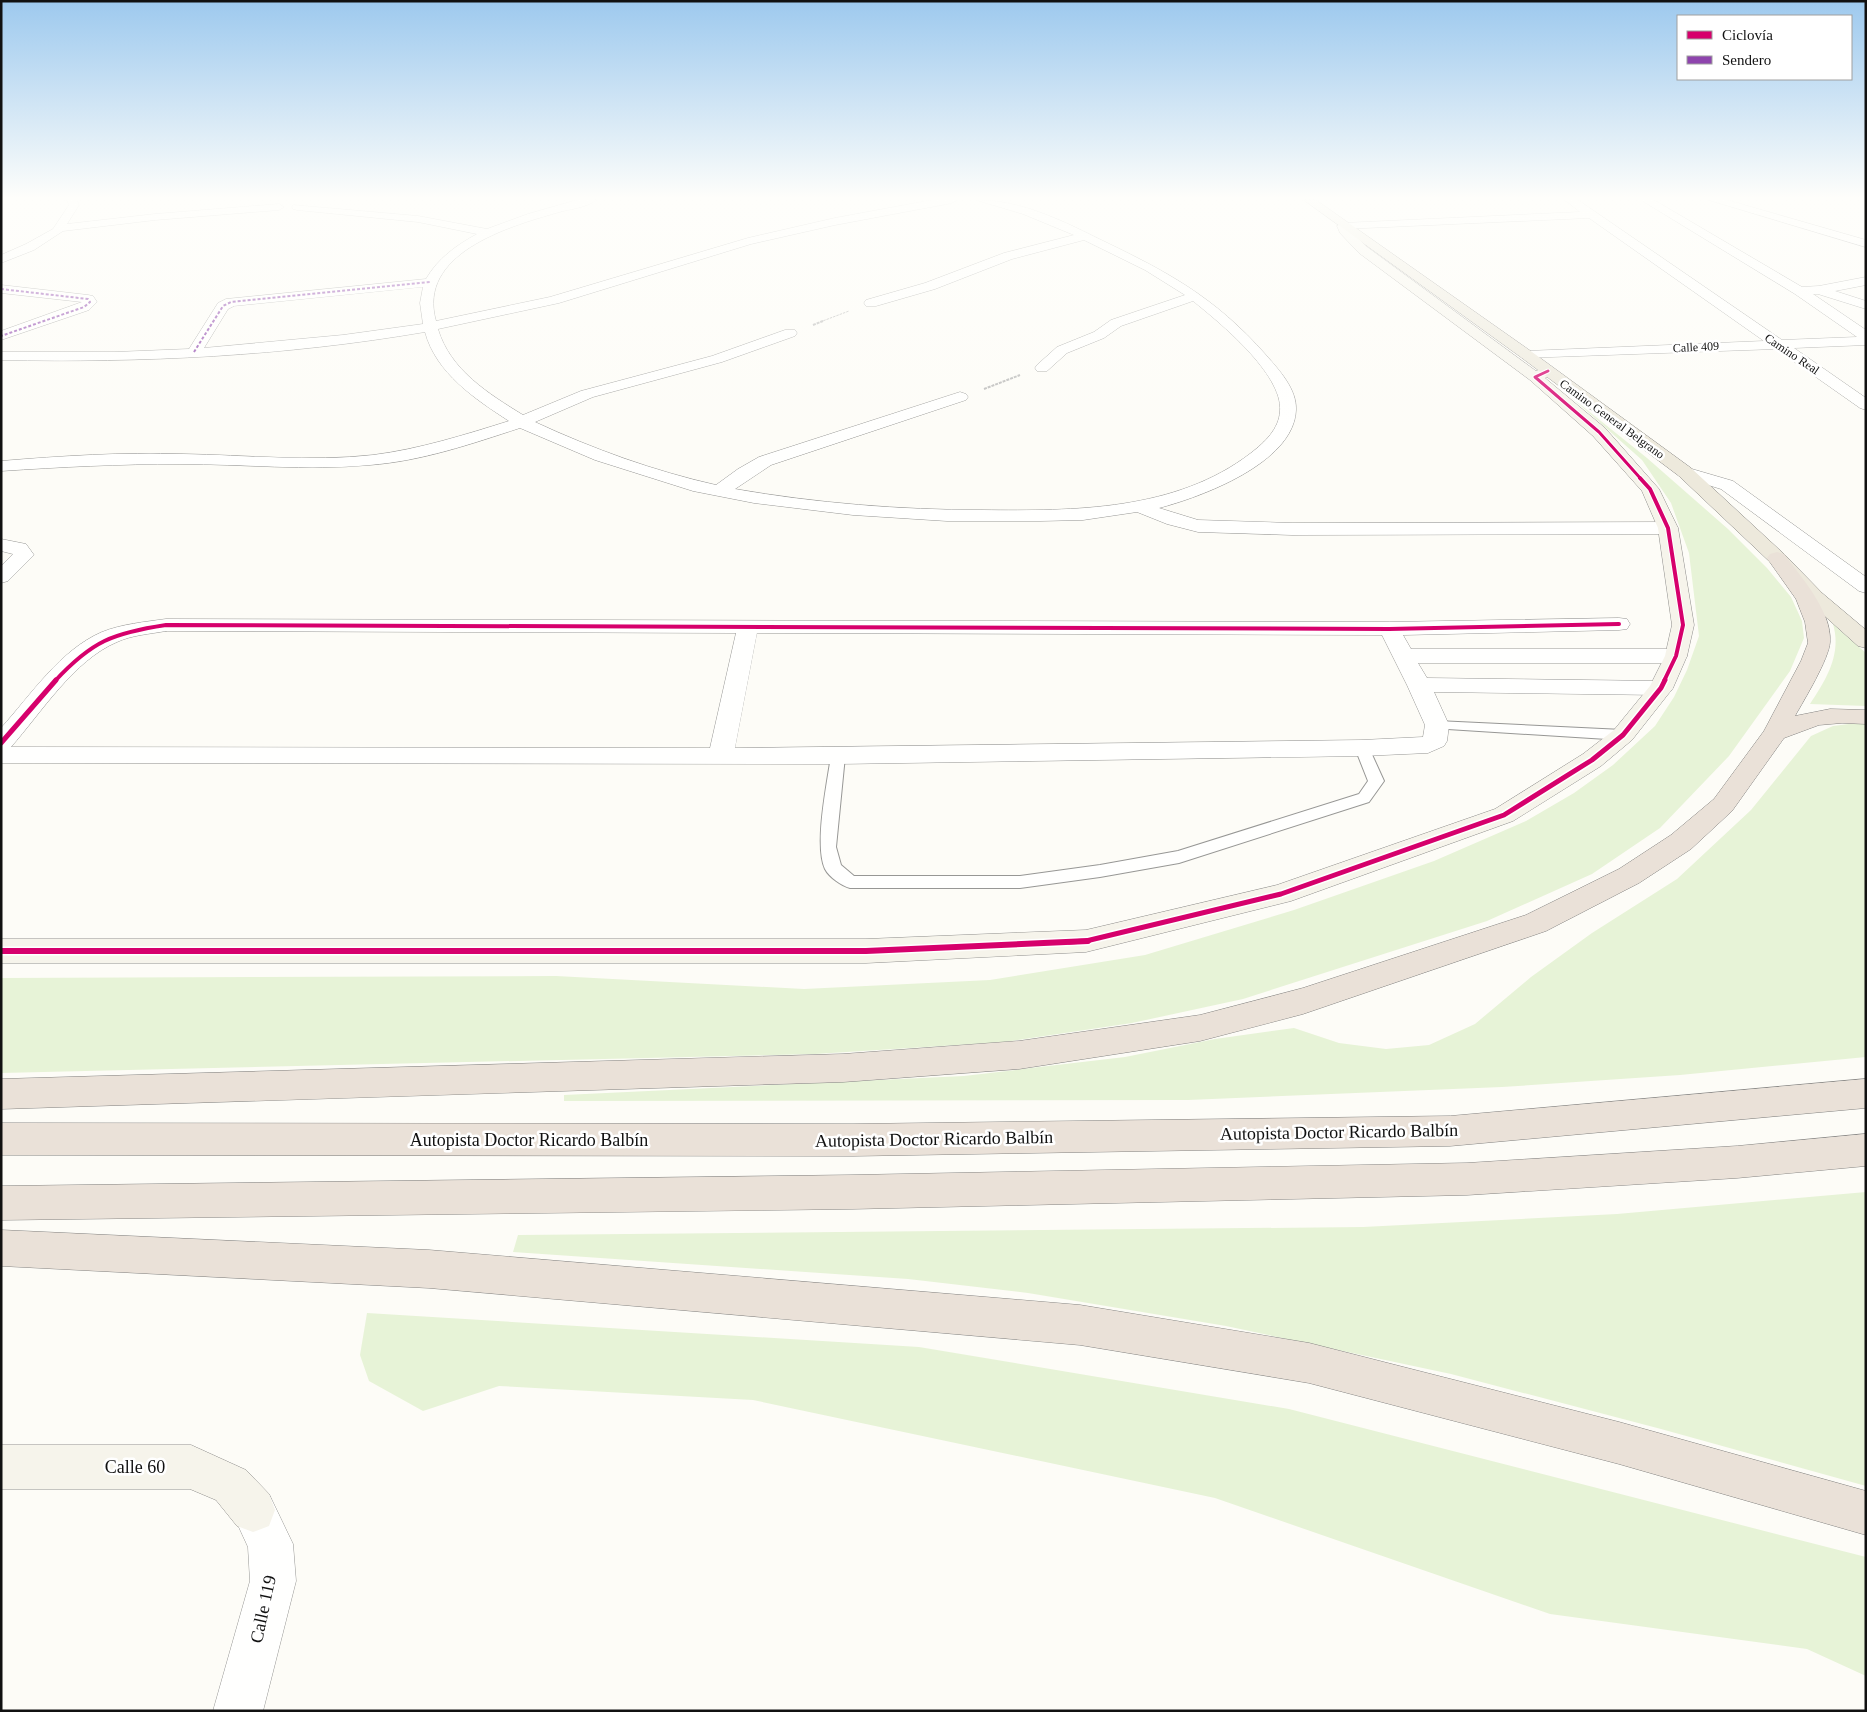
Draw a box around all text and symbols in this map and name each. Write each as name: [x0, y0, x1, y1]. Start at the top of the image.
legend: [1677, 15, 1852, 80]
text: Ciclovía: [1722, 27, 1773, 43]
text: Sendero: [1722, 52, 1771, 68]
street label: Camino Real: [1762, 331, 1823, 378]
street label: Calle 409: [1673, 339, 1719, 355]
street label: Camino General Belgrano: [1557, 376, 1667, 462]
street label: Autopista Doctor Ricardo Balbín: [1220, 1120, 1458, 1144]
street label: Autopista Doctor Ricardo Balbín: [815, 1127, 1053, 1151]
street label: Autopista Doctor Ricardo Balbín: [410, 1130, 648, 1150]
street label: Calle 60: [105, 1457, 165, 1477]
street label: Calle 119: [246, 1573, 280, 1645]

